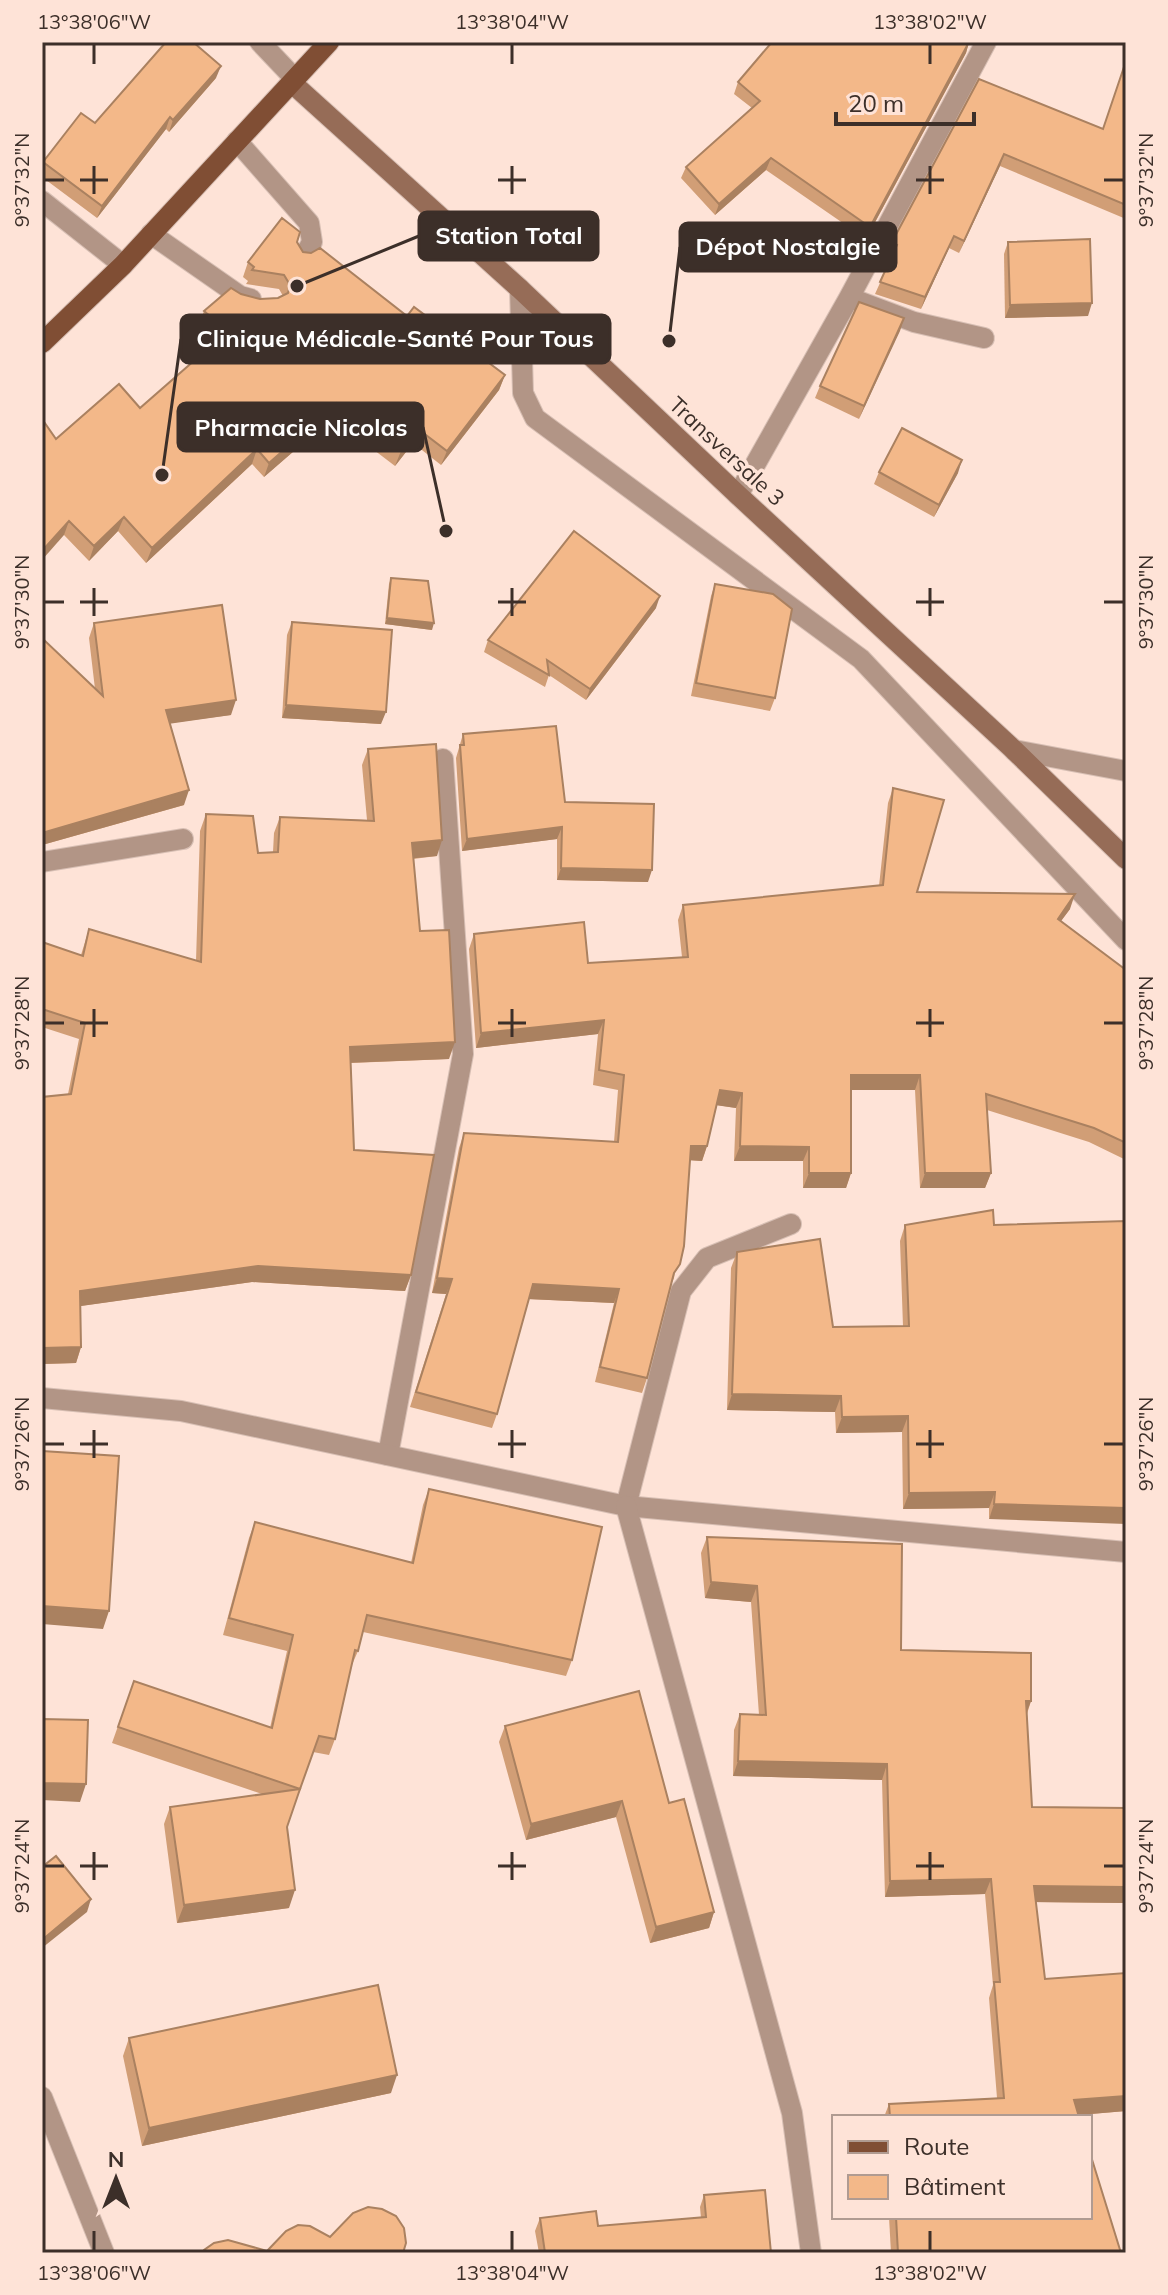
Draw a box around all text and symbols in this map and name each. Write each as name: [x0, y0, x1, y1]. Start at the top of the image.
text: 13°38'06"W: [37, 9, 151, 34]
text: 13°38'04"W: [455, 9, 569, 34]
text: 13°38'02"W: [873, 9, 987, 34]
scale bar: [836, 76, 974, 126]
text: 20 m: [848, 88, 904, 118]
text: 9°37'32"N: [9, 133, 34, 227]
text: 9°37'32"N: [1133, 133, 1158, 227]
callout: Station Total: [419, 212, 598, 260]
text: Station Total: [435, 220, 583, 250]
callout: Dépot Nostalgie: [680, 223, 896, 271]
text: Dépot Nostalgie: [696, 231, 880, 261]
callout: Clinique Médicale-Santé Pour Tous: [181, 315, 610, 363]
text: Clinique Médicale-Santé Pour Tous: [196, 323, 594, 353]
street label: Transversale 3: [663, 390, 791, 512]
callout: Pharmacie Nicolas: [178, 403, 423, 451]
text: Pharmacie Nicolas: [195, 412, 407, 442]
text: 9°37'30"N: [9, 555, 34, 649]
text: 9°37'30"N: [1133, 555, 1158, 649]
text: 9°37'28"N: [9, 976, 34, 1070]
text: 9°37'28"N: [1133, 976, 1158, 1070]
text: 9°37'26"N: [9, 1397, 34, 1491]
text: 9°37'26"N: [1133, 1397, 1158, 1491]
text: 9°37'24"N: [9, 1819, 34, 1913]
text: 9°37'24"N: [1133, 1819, 1158, 1913]
legend: [832, 2115, 1092, 2219]
text: Route: [904, 2131, 969, 2161]
north arrow: [76, 2139, 156, 2219]
text: N: [108, 2145, 124, 2173]
text: Bâtiment: [904, 2171, 1005, 2201]
text: 13°38'06"W: [37, 2260, 151, 2285]
text: 13°38'04"W: [455, 2260, 569, 2285]
text: 13°38'02"W: [873, 2260, 987, 2285]

